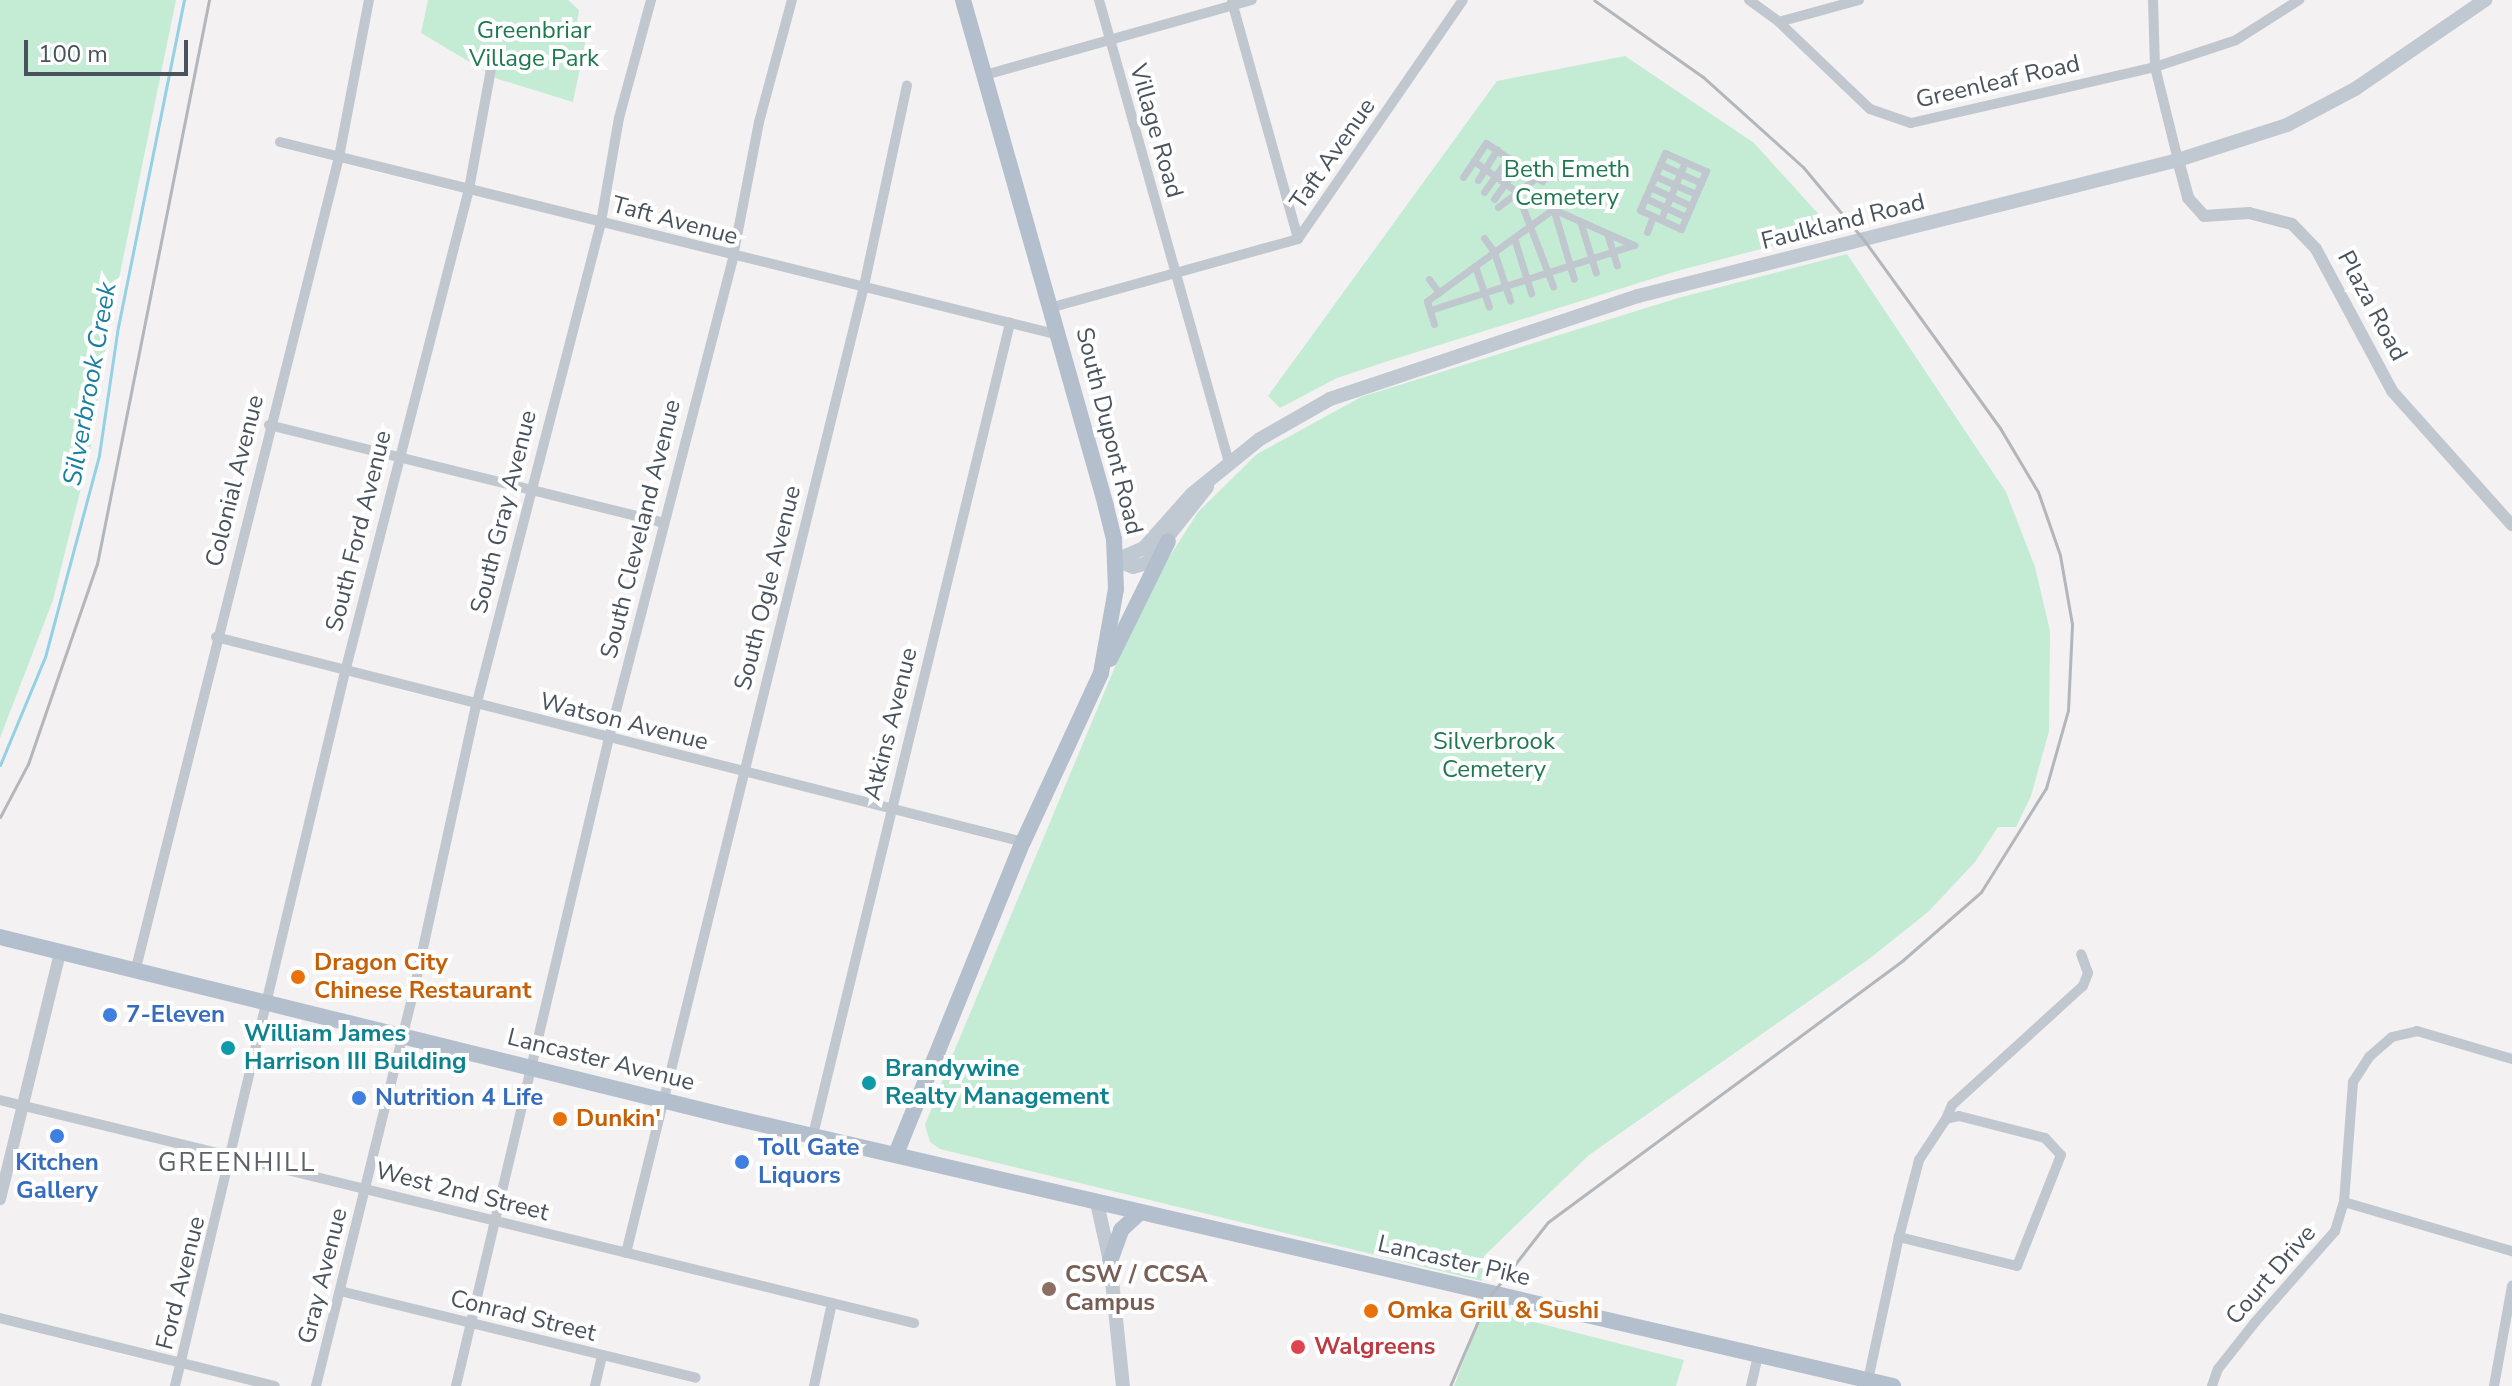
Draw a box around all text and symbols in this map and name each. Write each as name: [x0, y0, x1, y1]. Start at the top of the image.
park label: Greenbriar Village Park: [469, 17, 599, 73]
scale bar: [28, 24, 192, 74]
text: 100 m: [38, 38, 108, 70]
street label: Greenleaf Road: [1913, 49, 2083, 115]
street label: Village Road: [1123, 61, 1189, 201]
street label: Taft Avenue: [1284, 93, 1382, 215]
park label: Beth Emeth Cemetery: [1504, 156, 1630, 212]
street label: Faulkland Road: [1758, 188, 1928, 256]
street label: Taft Avenue: [609, 190, 741, 252]
street label: Plaza Road: [2331, 246, 2413, 366]
water label: Silverbrook Creek: [57, 280, 123, 488]
street label: South Dupont Road: [1069, 324, 1149, 538]
street label: Colonial Avenue: [200, 392, 270, 570]
street label: South Cleveland Avenue: [595, 397, 687, 661]
street label: South Gray Avenue: [465, 407, 543, 617]
street label: South Ford Avenue: [320, 428, 398, 634]
street label: South Ogle Avenue: [729, 483, 807, 693]
street label: Atkins Avenue: [858, 645, 924, 803]
street label: Watson Avenue: [537, 687, 711, 757]
park label: Silverbrook Cemetery: [1433, 728, 1555, 784]
place label: Dragon City Chinese Restaurant: [314, 949, 531, 1005]
marker: Dragon City Chinese Restaurant: [289, 968, 307, 986]
place label: 7-Eleven: [126, 1001, 225, 1029]
marker: 7-Eleven: [101, 1006, 119, 1024]
place label: William James Harrison III Building: [244, 1020, 467, 1076]
street label: Lancaster Avenue: [504, 1023, 698, 1097]
marker: William James Harrison III Building: [219, 1039, 237, 1057]
place label: Brandywine Realty Management: [885, 1055, 1109, 1111]
marker: Brandywine Realty Management: [860, 1074, 878, 1092]
place label: Nutrition 4 Life: [375, 1084, 543, 1112]
marker: Nutrition 4 Life: [350, 1089, 368, 1107]
place label: Dunkin': [576, 1105, 661, 1133]
marker: Dunkin': [551, 1110, 569, 1128]
marker: Kitchen Gallery: [48, 1127, 66, 1145]
place label: Toll Gate Liquors: [758, 1134, 860, 1190]
district label: GREENHILL: [158, 1147, 316, 1179]
place label: Kitchen Gallery: [15, 1149, 99, 1205]
marker: Toll Gate Liquors: [733, 1153, 751, 1171]
street label: West 2nd Street: [372, 1157, 552, 1227]
street label: Gray Avenue: [292, 1205, 354, 1347]
street label: Ford Avenue: [151, 1213, 211, 1353]
street label: Court Drive: [2220, 1219, 2322, 1331]
street label: Lancaster Pike: [1375, 1229, 1533, 1293]
place label: CSW / CCSA Campus: [1065, 1261, 1208, 1317]
marker: CSW / CCSA Campus: [1040, 1280, 1058, 1298]
street label: Conrad Street: [447, 1284, 599, 1348]
place label: Omka Grill & Sushi: [1387, 1297, 1599, 1325]
marker: Omka Grill & Sushi: [1362, 1302, 1380, 1320]
place label: Walgreens: [1314, 1333, 1435, 1361]
marker: Walgreens: [1289, 1338, 1307, 1356]

